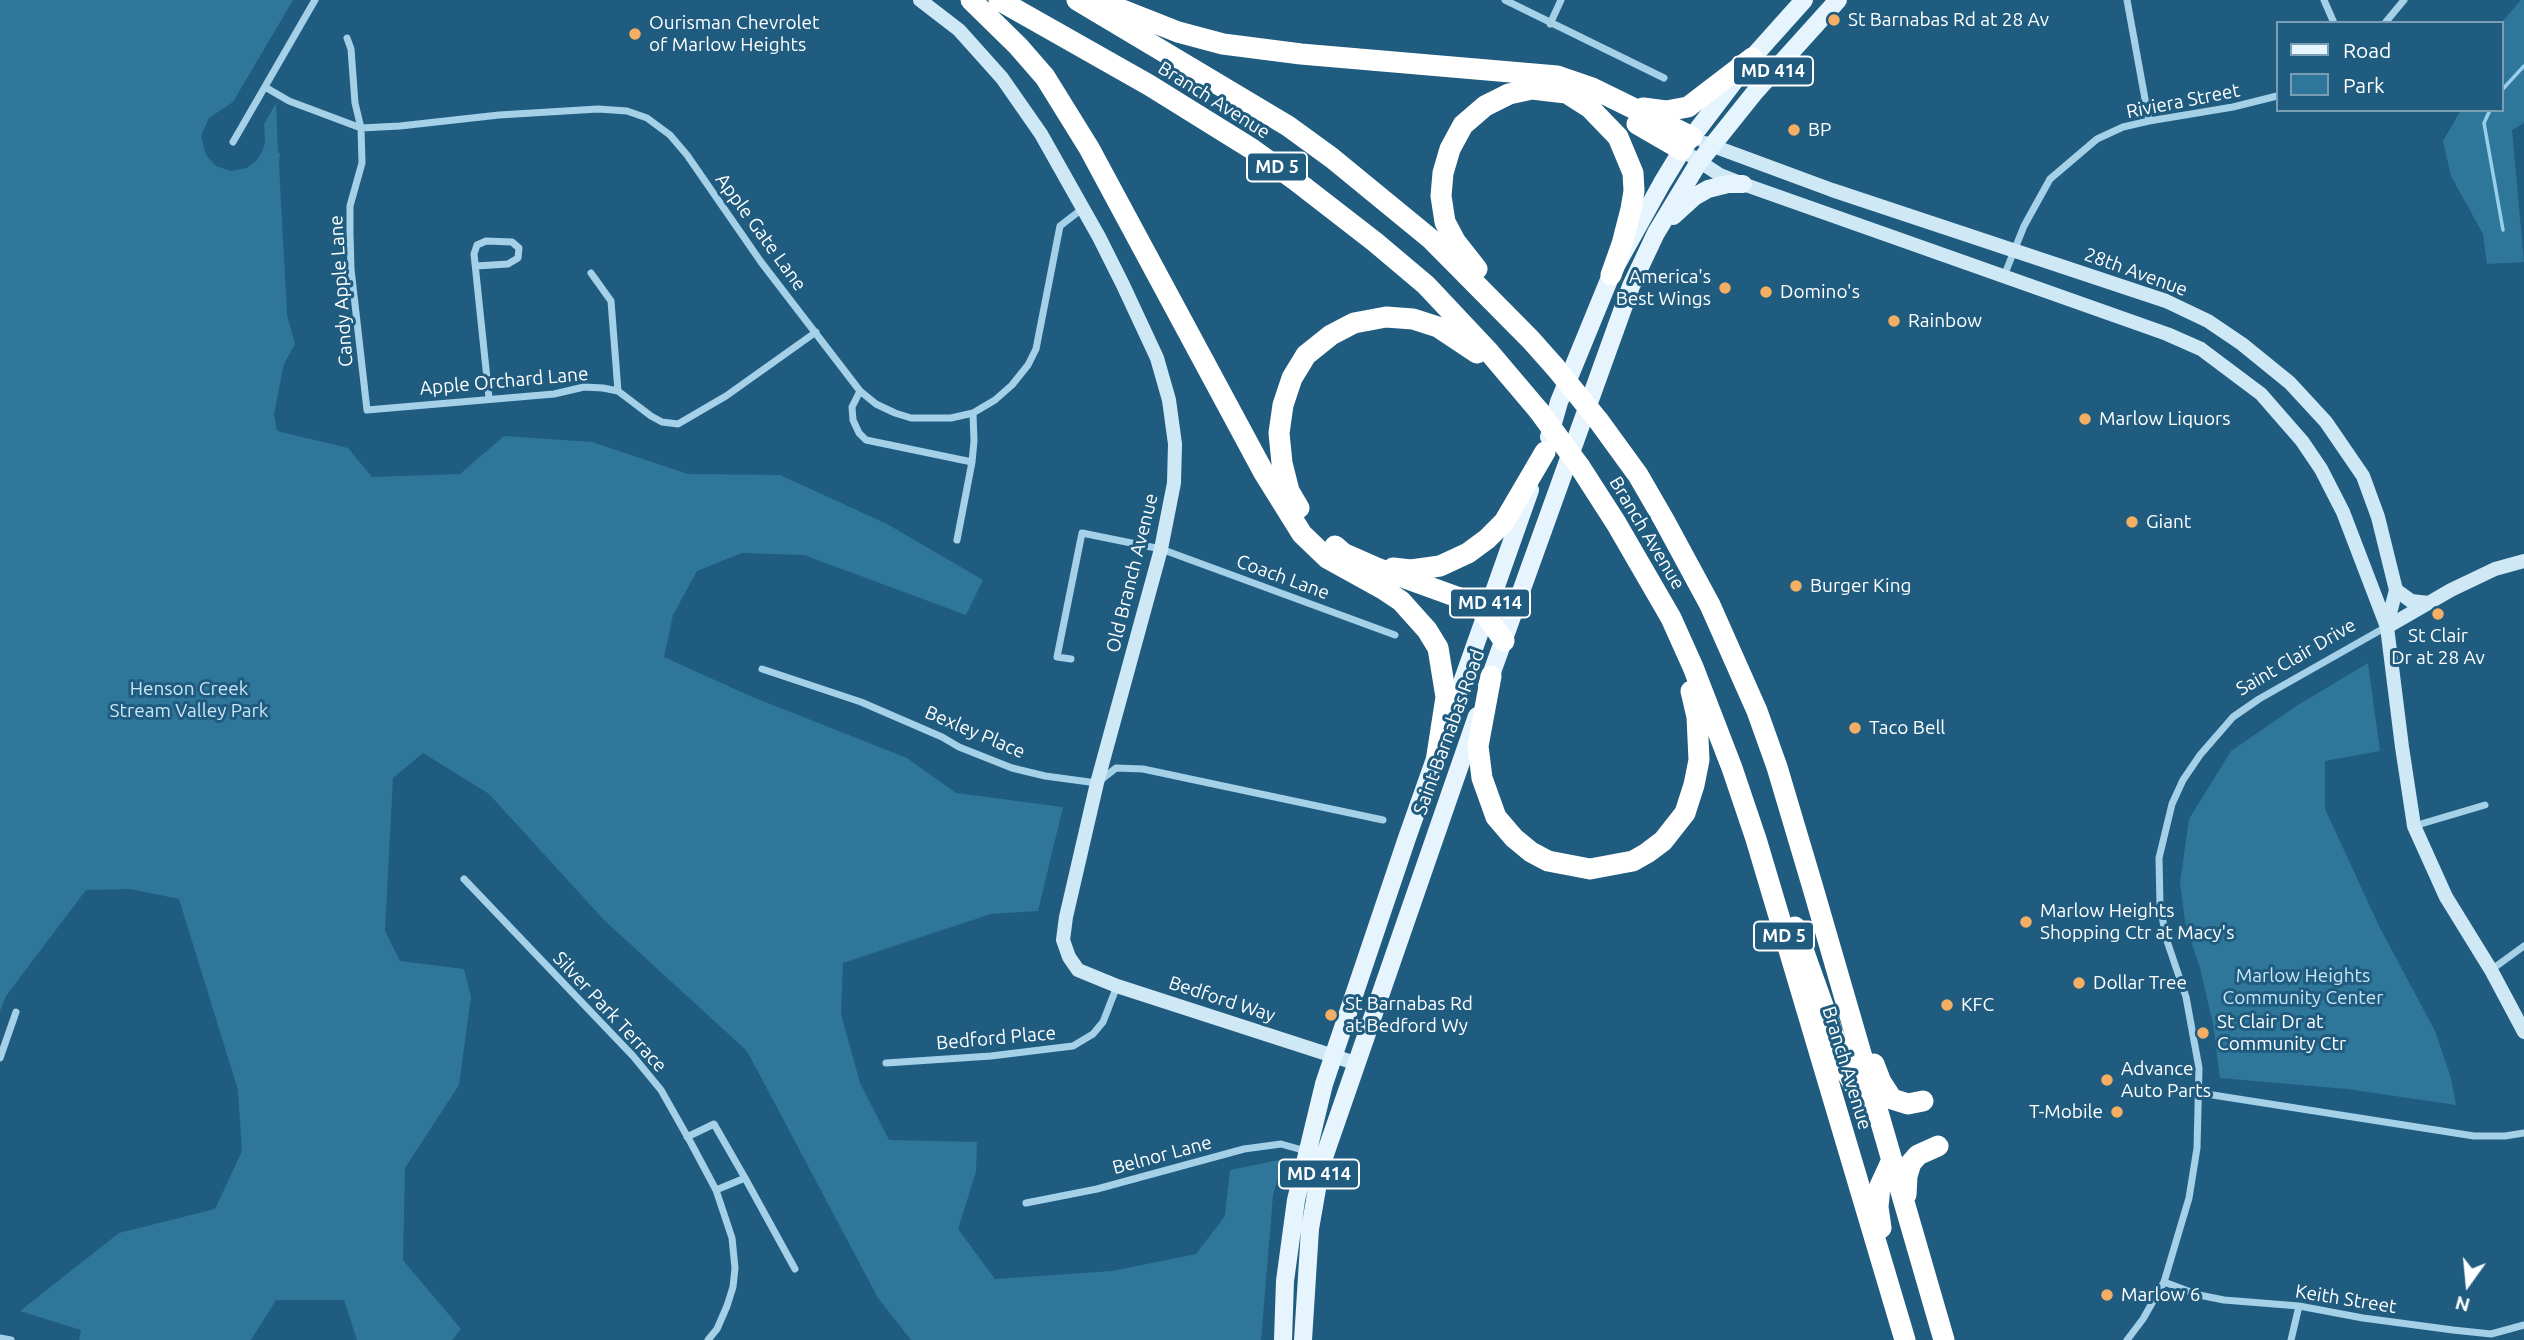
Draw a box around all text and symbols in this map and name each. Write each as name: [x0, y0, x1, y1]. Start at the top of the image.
place label: St Barnabas Rd at 28 Av: [1848, 9, 2049, 31]
place label: Ourisman Chevrolet of Marlow Heights: [649, 12, 820, 56]
marker: St Barnabas Rd at 28 Av: [1826, 12, 1842, 28]
legend: [2276, 21, 2503, 112]
marker: Ourisman Chevrolet of Marlow Heights: [627, 26, 643, 42]
text: Road: [2343, 38, 2391, 62]
street label: Branch Avenue: [1154, 56, 1274, 144]
road number: MD 414: [1733, 56, 1813, 86]
text: Park: [2343, 73, 2385, 97]
street label: Riviera Street: [2124, 79, 2242, 123]
place label: BP: [1808, 119, 1831, 141]
marker: BP: [1786, 122, 1802, 138]
road number: MD 5: [1247, 152, 1307, 182]
street label: Apple Gate Lane: [711, 169, 811, 295]
street label: Candy Apple Lane: [324, 214, 358, 368]
street label: 28th Avenue: [2081, 243, 2191, 301]
place label: America's Best Wings: [1616, 266, 1711, 310]
marker: America's Best Wings: [1717, 280, 1733, 296]
place label: Domino's: [1780, 281, 1860, 303]
marker: Domino's: [1758, 284, 1774, 300]
place label: Rainbow: [1908, 310, 1982, 332]
marker: Rainbow: [1886, 313, 1902, 329]
street label: Apple Orchard Lane: [419, 362, 589, 400]
place label: Marlow Liquors: [2099, 408, 2230, 430]
marker: Marlow Liquors: [2077, 411, 2093, 427]
street label: Branch Avenue: [1604, 472, 1690, 594]
street label: Old Branch Avenue: [1101, 491, 1163, 655]
place label: Giant: [2146, 511, 2191, 533]
marker: Giant: [2124, 514, 2140, 530]
street label: Coach Lane: [1233, 550, 1333, 604]
place label: Burger King: [1810, 575, 1911, 597]
marker: Burger King: [1788, 578, 1804, 594]
road number: MD 414: [1450, 588, 1530, 618]
marker: St Clair Dr at 28 Av: [2430, 606, 2446, 622]
street label: Saint Clair Drive: [2232, 613, 2360, 701]
place label: St Clair Dr at 28 Av: [2391, 625, 2485, 669]
street label: Saint Barnabas Road: [1409, 646, 1489, 818]
park label: Henson Creek Stream Valley Park: [110, 678, 268, 722]
street label: Bexley Place: [922, 701, 1028, 763]
place label: Taco Bell: [1869, 717, 1945, 739]
marker: Taco Bell: [1847, 720, 1863, 736]
place label: Marlow Heights Shopping Ctr at Macy's: [2040, 900, 2234, 944]
marker: Marlow Heights Shopping Ctr at Macy's: [2018, 914, 2034, 930]
road number: MD 5: [1754, 922, 1814, 951]
street label: Silver Park Terrace: [548, 947, 672, 1077]
park label: Marlow Heights Community Center: [2223, 965, 2383, 1009]
street label: Bedford Way: [1166, 971, 1278, 1027]
place label: Dollar Tree: [2093, 972, 2187, 994]
marker: Dollar Tree: [2071, 975, 2087, 991]
place label: St Barnabas Rd at Bedford Wy: [1345, 993, 1473, 1037]
place label: KFC: [1961, 994, 1994, 1016]
marker: KFC: [1939, 997, 1955, 1013]
street label: Branch Avenue: [1817, 1004, 1877, 1132]
marker: St Barnabas Rd at Bedford Wy: [1323, 1007, 1339, 1023]
place label: St Clair Dr at Community Ctr: [2217, 1011, 2346, 1055]
street label: Bedford Place: [935, 1021, 1057, 1055]
marker: St Clair Dr at Community Ctr: [2195, 1025, 2211, 1041]
place label: Advance Auto Parts: [2121, 1058, 2211, 1102]
marker: Advance Auto Parts: [2099, 1072, 2115, 1088]
place label: T-Mobile: [2029, 1101, 2103, 1123]
marker: T-Mobile: [2109, 1104, 2125, 1120]
street label: Belnor Lane: [1110, 1131, 1214, 1179]
road number: MD 414: [1279, 1160, 1359, 1189]
north arrow: [2433, 1249, 2503, 1319]
street label: Keith Street: [2294, 1280, 2398, 1318]
place label: Marlow 6: [2121, 1284, 2200, 1306]
marker: Marlow 6: [2099, 1287, 2115, 1303]
text: N: [2453, 1292, 2472, 1317]

